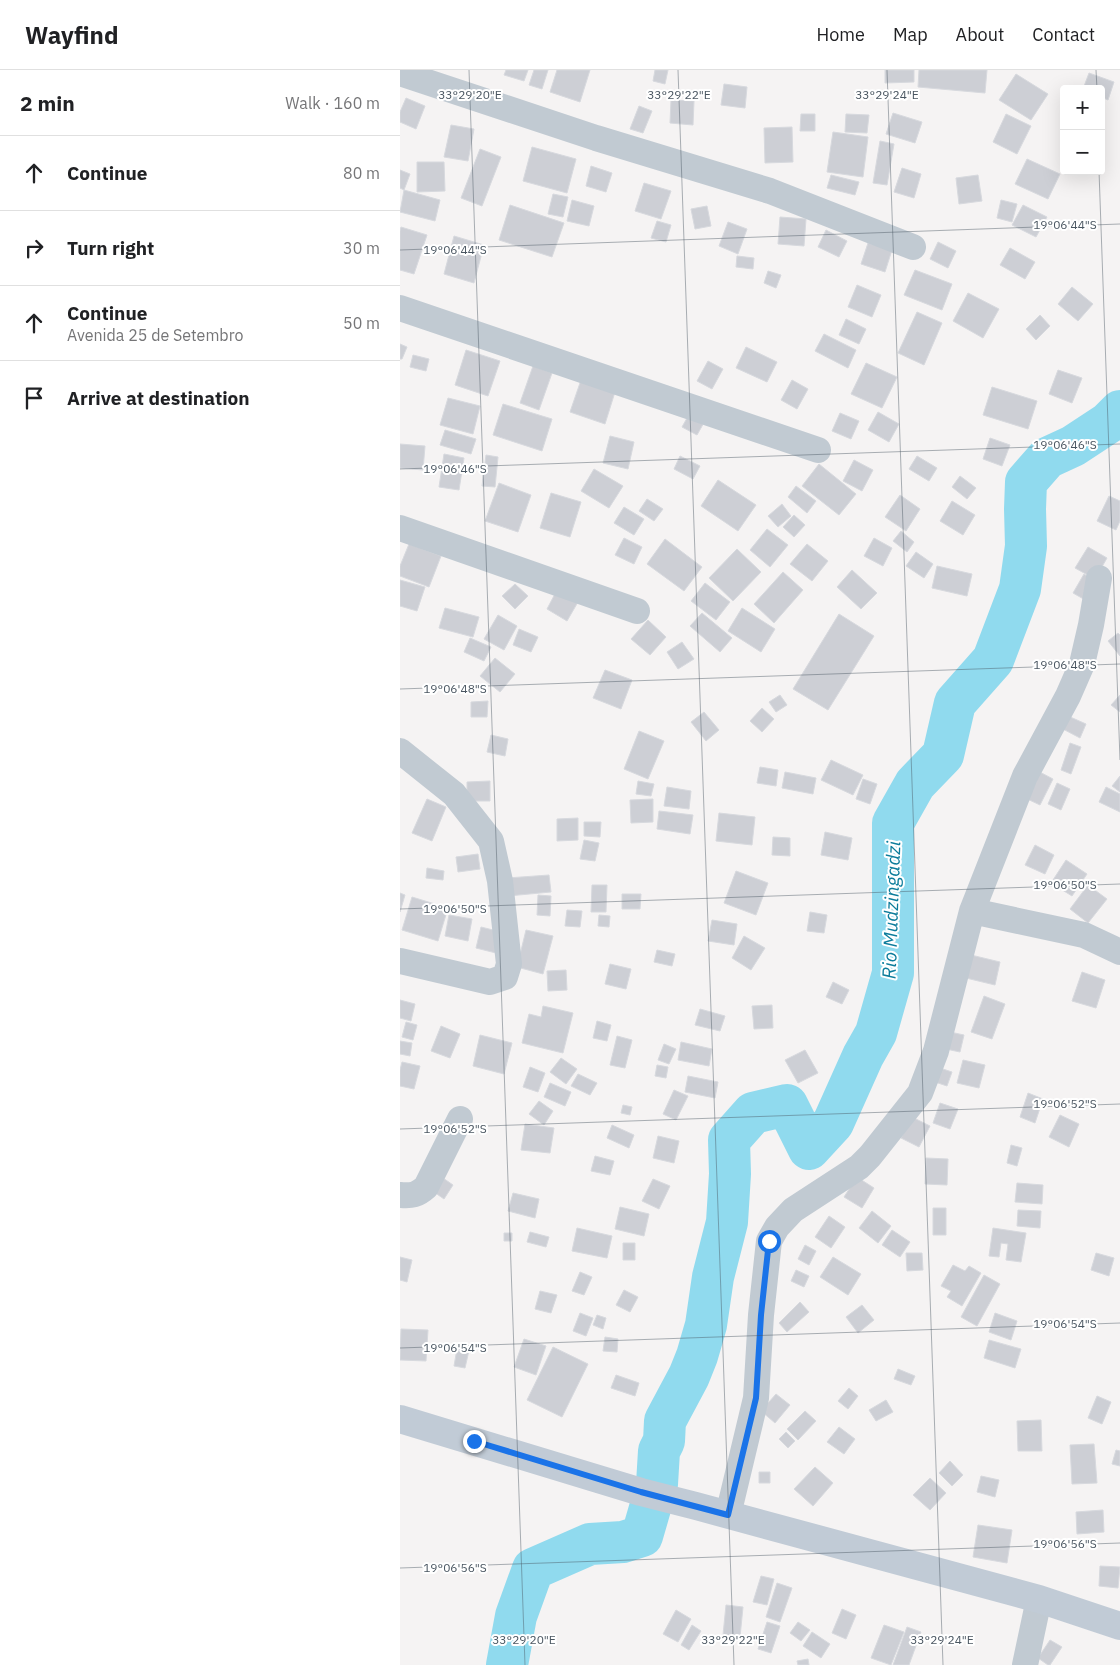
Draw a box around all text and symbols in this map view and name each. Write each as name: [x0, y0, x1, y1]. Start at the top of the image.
text: Wayfind: [25, 19, 118, 51]
text: Home: [817, 23, 865, 46]
text: Map: [893, 23, 928, 46]
text: About: [956, 23, 1004, 46]
text: Contact: [1032, 23, 1095, 46]
map controls: [1060, 85, 1105, 175]
button: +: [1060, 85, 1105, 130]
text: 33°29'20"E: [438, 87, 502, 102]
text: 33°29'22"E: [647, 87, 711, 102]
text: 33°29'24"E: [855, 87, 919, 102]
text: 2 min: [20, 89, 75, 117]
text: Walk · 160 m: [285, 93, 380, 113]
button: −: [1060, 130, 1105, 175]
icon: ahead: [20, 159, 48, 187]
text: Continue: [67, 161, 147, 185]
text: 80 m: [343, 163, 380, 183]
text: 19°06'44"S: [1033, 217, 1097, 232]
icon: right: [20, 234, 48, 262]
text: Turn right: [67, 236, 154, 260]
text: 30 m: [343, 238, 380, 258]
text: 19°06'44"S: [423, 242, 487, 257]
text: Continue: [67, 301, 147, 325]
icon: ahead: [20, 309, 48, 337]
text: 50 m: [343, 313, 380, 333]
text: Avenida 25 de Setembro: [67, 325, 243, 345]
icon: arrive: [20, 384, 48, 412]
text: Arrive at destination: [67, 386, 250, 410]
text: 19°06'46"S: [1033, 437, 1097, 452]
text: 19°06'46"S: [423, 461, 487, 476]
text: 19°06'48"S: [1033, 657, 1097, 672]
text: 19°06'48"S: [423, 681, 487, 696]
water label: Rio Mudzingadzi: [877, 840, 905, 979]
text: 19°06'50"S: [1033, 877, 1097, 892]
text: 19°06'50"S: [423, 901, 487, 916]
text: 19°06'52"S: [1033, 1096, 1097, 1111]
text: 19°06'52"S: [423, 1121, 487, 1136]
route start: [758, 1230, 781, 1253]
text: 19°06'54"S: [1033, 1316, 1097, 1331]
text: 19°06'54"S: [423, 1340, 487, 1355]
route end: [463, 1430, 486, 1453]
text: 19°06'56"S: [1033, 1536, 1097, 1551]
text: 19°06'56"S: [423, 1560, 487, 1575]
text: 33°29'20"E: [492, 1632, 556, 1647]
text: 33°29'22"E: [701, 1632, 765, 1647]
text: 33°29'24"E: [910, 1632, 974, 1647]

